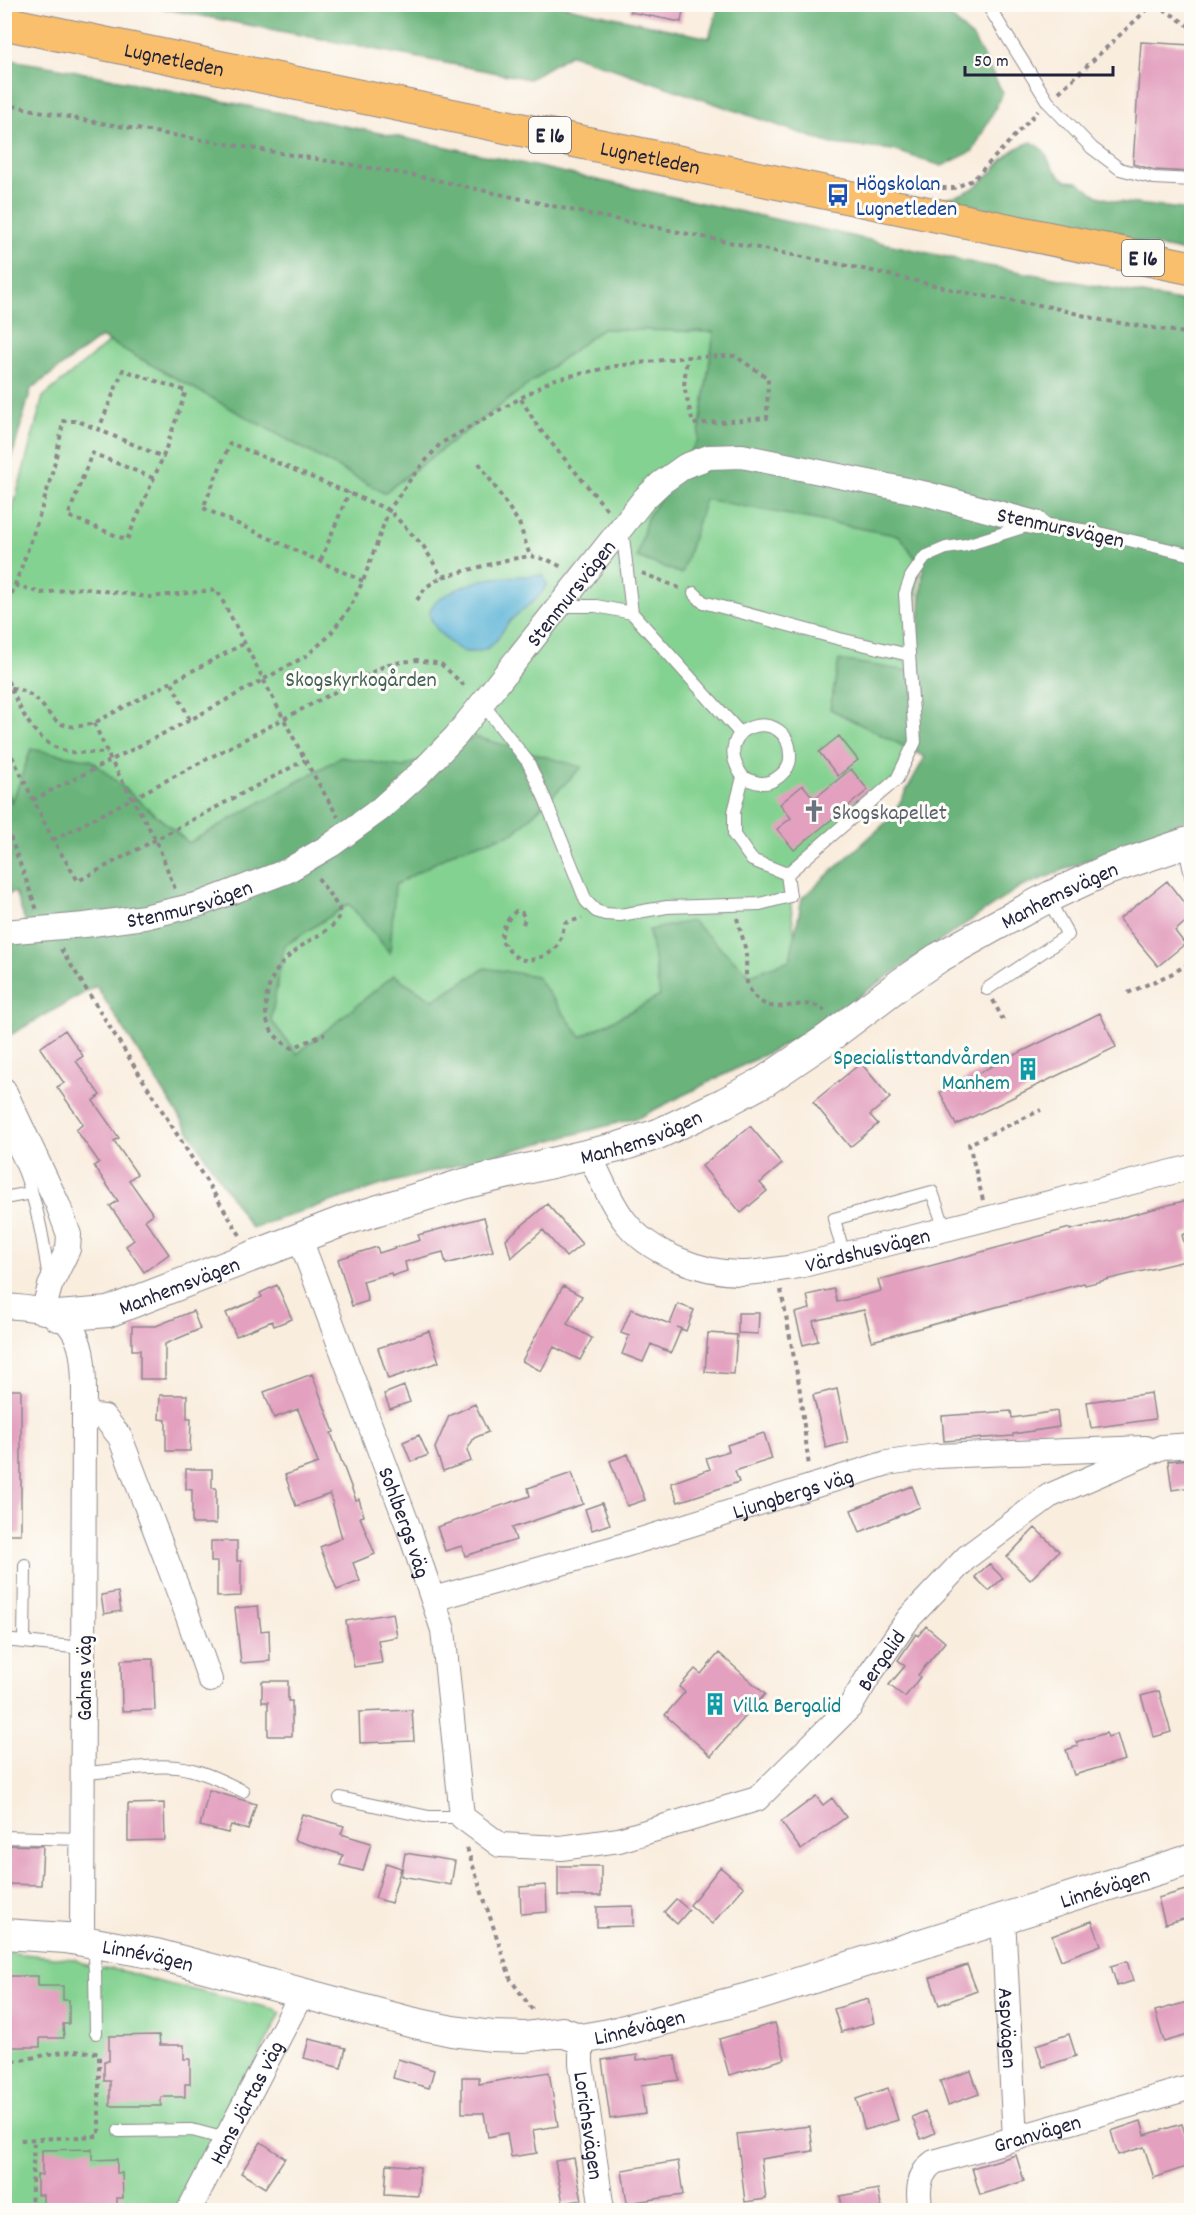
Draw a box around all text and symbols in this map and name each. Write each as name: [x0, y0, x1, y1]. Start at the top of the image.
street label: Lugnetleden: [121, 36, 226, 87]
scale bar: [965, 39, 1114, 77]
text: 50 m: [974, 50, 1009, 75]
road number: E 16: [529, 117, 571, 153]
street label: Lugnetleden: [597, 134, 702, 185]
place label: Högskolan Lugnetleden: [856, 170, 957, 226]
bus stop icon: Högskolan Lugnetleden: [825, 182, 851, 208]
road number: E 16: [1122, 240, 1164, 276]
street label: Stenmursvägen: [994, 501, 1127, 558]
street label: Stenmursvägen: [520, 534, 625, 655]
park label: Skogskyrkogården: [285, 666, 437, 697]
church icon: Skogskapellet: [801, 798, 827, 824]
place label: Skogskapellet: [832, 799, 947, 830]
street label: Manhemsvägen: [996, 855, 1123, 939]
street label: Stenmursvägen: [125, 873, 258, 938]
place label: Specialisttandvården Manhem: [833, 1044, 1010, 1100]
building icon: Specialisttandvården Manhem: [1015, 1056, 1041, 1082]
street label: Manhemsvägen: [578, 1103, 708, 1175]
street label: Värdshusvägen: [802, 1222, 934, 1283]
street label: Manhemsvägen: [115, 1251, 245, 1325]
street label: Ljungbergs väg: [729, 1462, 858, 1529]
street label: Sohlbergs väg: [368, 1463, 436, 1583]
street label: Bergalid: [851, 1625, 915, 1698]
street label: Gahns väg: [71, 1635, 102, 1721]
building icon: Villa Bergalid: [702, 1691, 728, 1717]
place label: Villa Bergalid: [733, 1692, 841, 1723]
street label: Linnévägen: [1057, 1861, 1154, 1918]
street label: Linnévägen: [100, 1933, 197, 1982]
street label: Aspvägen: [988, 1987, 1023, 2069]
street label: Linnévägen: [592, 2003, 689, 2055]
street label: Hans Järtas väg: [203, 2036, 294, 2171]
street label: Lorichsvägen: [563, 2070, 609, 2182]
street label: Granvägen: [990, 2108, 1085, 2163]

